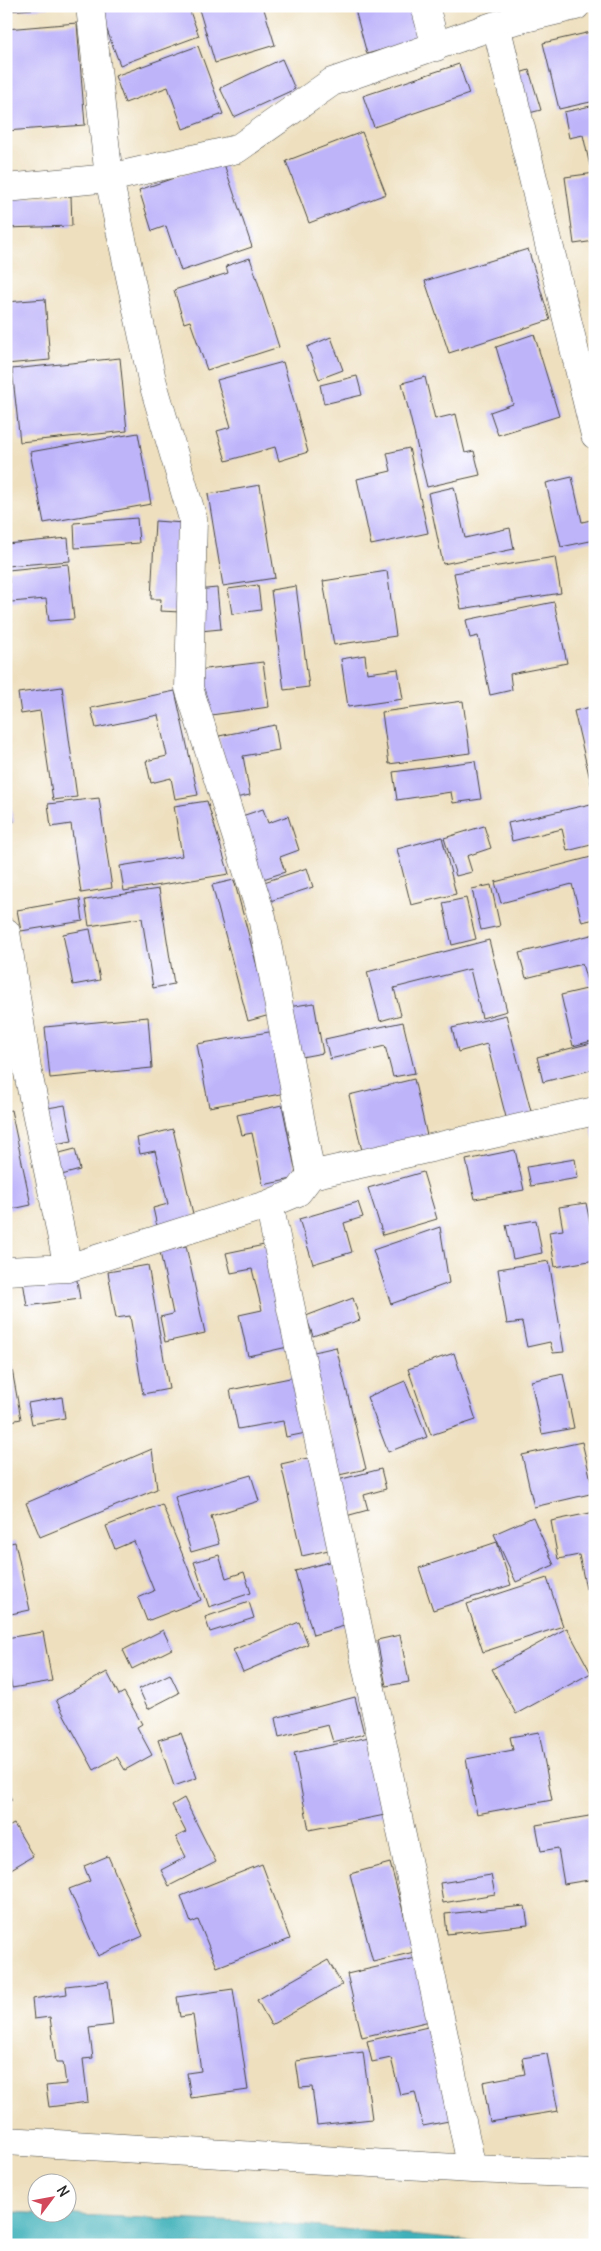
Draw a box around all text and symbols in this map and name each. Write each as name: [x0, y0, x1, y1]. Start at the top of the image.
north arrow: [28, 2174, 78, 2224]
text: N: [53, 2182, 73, 2200]

